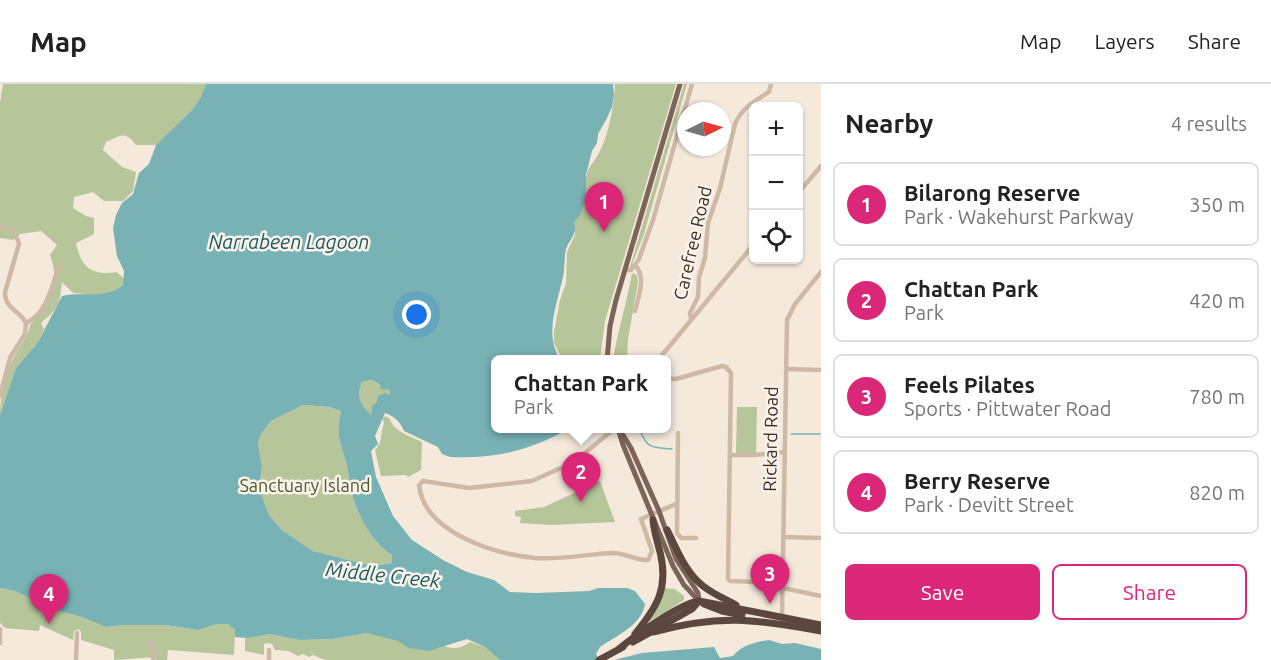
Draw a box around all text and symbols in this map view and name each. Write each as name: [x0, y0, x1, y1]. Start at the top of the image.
text: Map: [30, 26, 87, 57]
text: Map: [1020, 29, 1061, 53]
text: Layers: [1094, 29, 1155, 53]
text: Share: [1188, 29, 1241, 53]
north arrow: [677, 102, 731, 156]
map controls: [749, 102, 803, 264]
button: +: [749, 102, 803, 156]
text: Nearby: [845, 109, 933, 138]
text: 4 results: [1171, 112, 1247, 135]
button: −: [749, 156, 803, 210]
text: Bilarong Reserve: [904, 180, 1080, 205]
pin: 1: [584, 182, 624, 232]
street label: Carefree Road: [669, 184, 715, 302]
text: 1: [861, 193, 872, 216]
text: 350 m: [1189, 193, 1245, 216]
text: Park · Wakehurst Parkway: [904, 205, 1134, 228]
button: locate: [749, 210, 803, 264]
water label: Narrabeen Lagoon: [209, 230, 369, 253]
text: Chattan Park: [904, 276, 1038, 301]
text: 2: [861, 289, 872, 312]
text: 420 m: [1189, 289, 1245, 312]
your location: [402, 300, 431, 329]
text: Park: [904, 301, 944, 324]
popup: [491, 355, 671, 433]
text: Chattan Park: [514, 370, 648, 395]
text: Feels Pilates: [904, 372, 1035, 397]
text: 3: [861, 385, 872, 408]
text: 780 m: [1189, 385, 1245, 408]
street label: Rickard Road: [759, 386, 781, 492]
text: Park: [514, 395, 554, 418]
text: Sports · Pittwater Road: [904, 397, 1112, 420]
pin: 2: [562, 452, 600, 502]
text: Berry Reserve: [904, 468, 1050, 493]
park label: Sanctuary Island: [239, 475, 371, 495]
text: 4: [861, 481, 872, 504]
text: 820 m: [1189, 481, 1245, 504]
text: Park · Devitt Street: [904, 493, 1074, 516]
pin: 3: [750, 554, 790, 604]
water label: Middle Creek: [325, 557, 442, 592]
button: Save: [845, 564, 1040, 620]
button: Share: [1052, 564, 1247, 620]
pin: 4: [29, 574, 68, 624]

